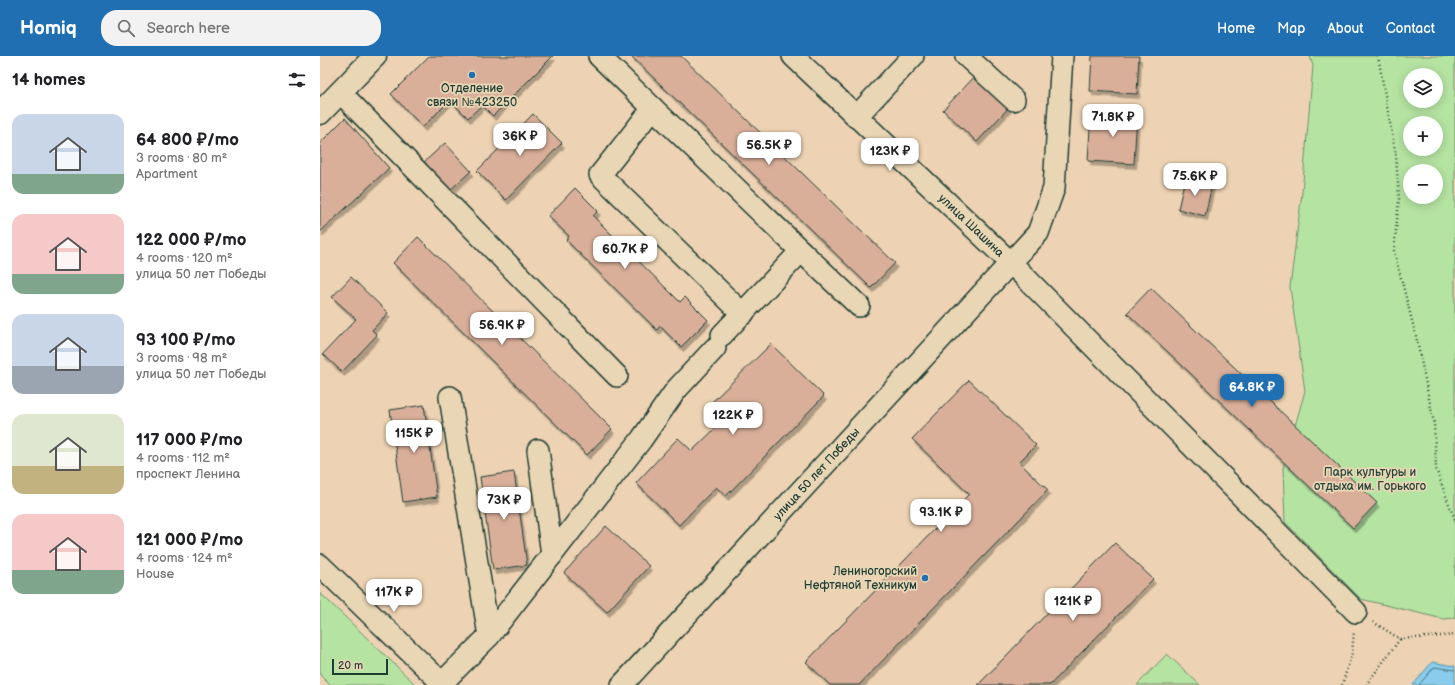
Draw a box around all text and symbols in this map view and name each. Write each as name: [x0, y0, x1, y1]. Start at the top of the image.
search box: [101, 10, 381, 46]
text: Homiq: [20, 17, 77, 40]
icon: search: [115, 17, 137, 39]
text: Search here: [147, 19, 230, 38]
text: Home: [1217, 20, 1255, 37]
text: Map: [1277, 20, 1305, 37]
text: About: [1327, 20, 1364, 37]
text: Contact: [1386, 20, 1435, 37]
map controls: [1403, 68, 1443, 204]
button: layers: [1403, 68, 1443, 108]
icon: filters: [286, 69, 308, 91]
text: 14 homes: [12, 70, 85, 90]
marker: Отделение связи №423250: [467, 70, 477, 80]
place label: Отделение связи №423250: [427, 81, 517, 110]
pin: 71.8K ₽: [1076, 104, 1150, 138]
text: 71.8K ₽: [1091, 109, 1135, 125]
button: +: [1403, 116, 1443, 156]
pin: 36K ₽: [492, 123, 548, 157]
text: 36K ₽: [502, 128, 538, 144]
icon: home: [44, 130, 92, 178]
text: 64 800 ₽/mo: [136, 130, 239, 150]
pin: 56.5K ₽: [732, 132, 806, 166]
text: 56.5K ₽: [746, 137, 792, 153]
pin: 123K ₽: [857, 138, 923, 172]
text: 123K ₽: [870, 143, 910, 159]
text: 3 rooms · 80 m²: [136, 150, 227, 166]
pin: 75.6K ₽: [1158, 163, 1232, 197]
button: −: [1403, 164, 1443, 204]
text: Apartment: [136, 166, 197, 182]
text: 75.6K ₽: [1172, 168, 1218, 184]
street label: улица Шашина: [935, 191, 1007, 260]
icon: home: [44, 230, 92, 278]
text: 122 000 ₽/mo: [136, 230, 247, 250]
pin: 60.7K ₽: [588, 236, 662, 270]
text: 60.7K ₽: [602, 241, 648, 257]
text: 4 rooms · 120 m²: [136, 250, 233, 266]
text: улица 50 лет Победы: [136, 266, 266, 282]
pin: 56.9K ₽: [465, 312, 539, 346]
text: 56.9K ₽: [479, 317, 525, 333]
icon: home: [44, 330, 92, 378]
text: 93 100 ₽/mo: [136, 330, 235, 350]
text: 3 rooms · 98 m²: [136, 350, 227, 366]
text: улица 50 лет Победы: [136, 366, 266, 382]
pin: 64.8K ₽: [1215, 374, 1289, 408]
text: 64.8K ₽: [1229, 379, 1275, 395]
pin: 122K ₽: [700, 402, 766, 436]
text: 122K ₽: [713, 407, 753, 423]
pin: 115K ₽: [381, 420, 447, 454]
text: 115K ₽: [395, 425, 433, 441]
street label: улица 50 лет Победы: [770, 425, 863, 524]
icon: home: [44, 430, 92, 478]
text: 117 000 ₽/mo: [136, 430, 243, 450]
text: 4 rooms · 112 m²: [136, 450, 230, 466]
park label: Парк культуры и отдыха им. Горького: [1314, 465, 1426, 494]
text: проспект Ленина: [136, 466, 240, 482]
pin: 73K ₽: [476, 487, 532, 521]
text: 73K ₽: [487, 492, 521, 508]
pin: 93.1K ₽: [904, 499, 978, 533]
text: 93.1K ₽: [919, 504, 963, 520]
icon: home: [44, 530, 92, 578]
text: 121 000 ₽/mo: [136, 530, 243, 550]
text: 4 rooms · 124 m²: [136, 550, 233, 566]
place label: Лениногорский Нефтяной Техникум: [804, 564, 917, 593]
text: House: [136, 566, 174, 582]
marker: Лениногорский Нефтяной Техникум: [920, 573, 930, 583]
pin: 117K ₽: [361, 579, 427, 613]
text: 117K ₽: [375, 584, 413, 600]
pin: 121K ₽: [1040, 588, 1106, 622]
text: 121K ₽: [1054, 593, 1092, 609]
scale bar: [332, 657, 388, 676]
text: 20 m: [338, 659, 363, 672]

